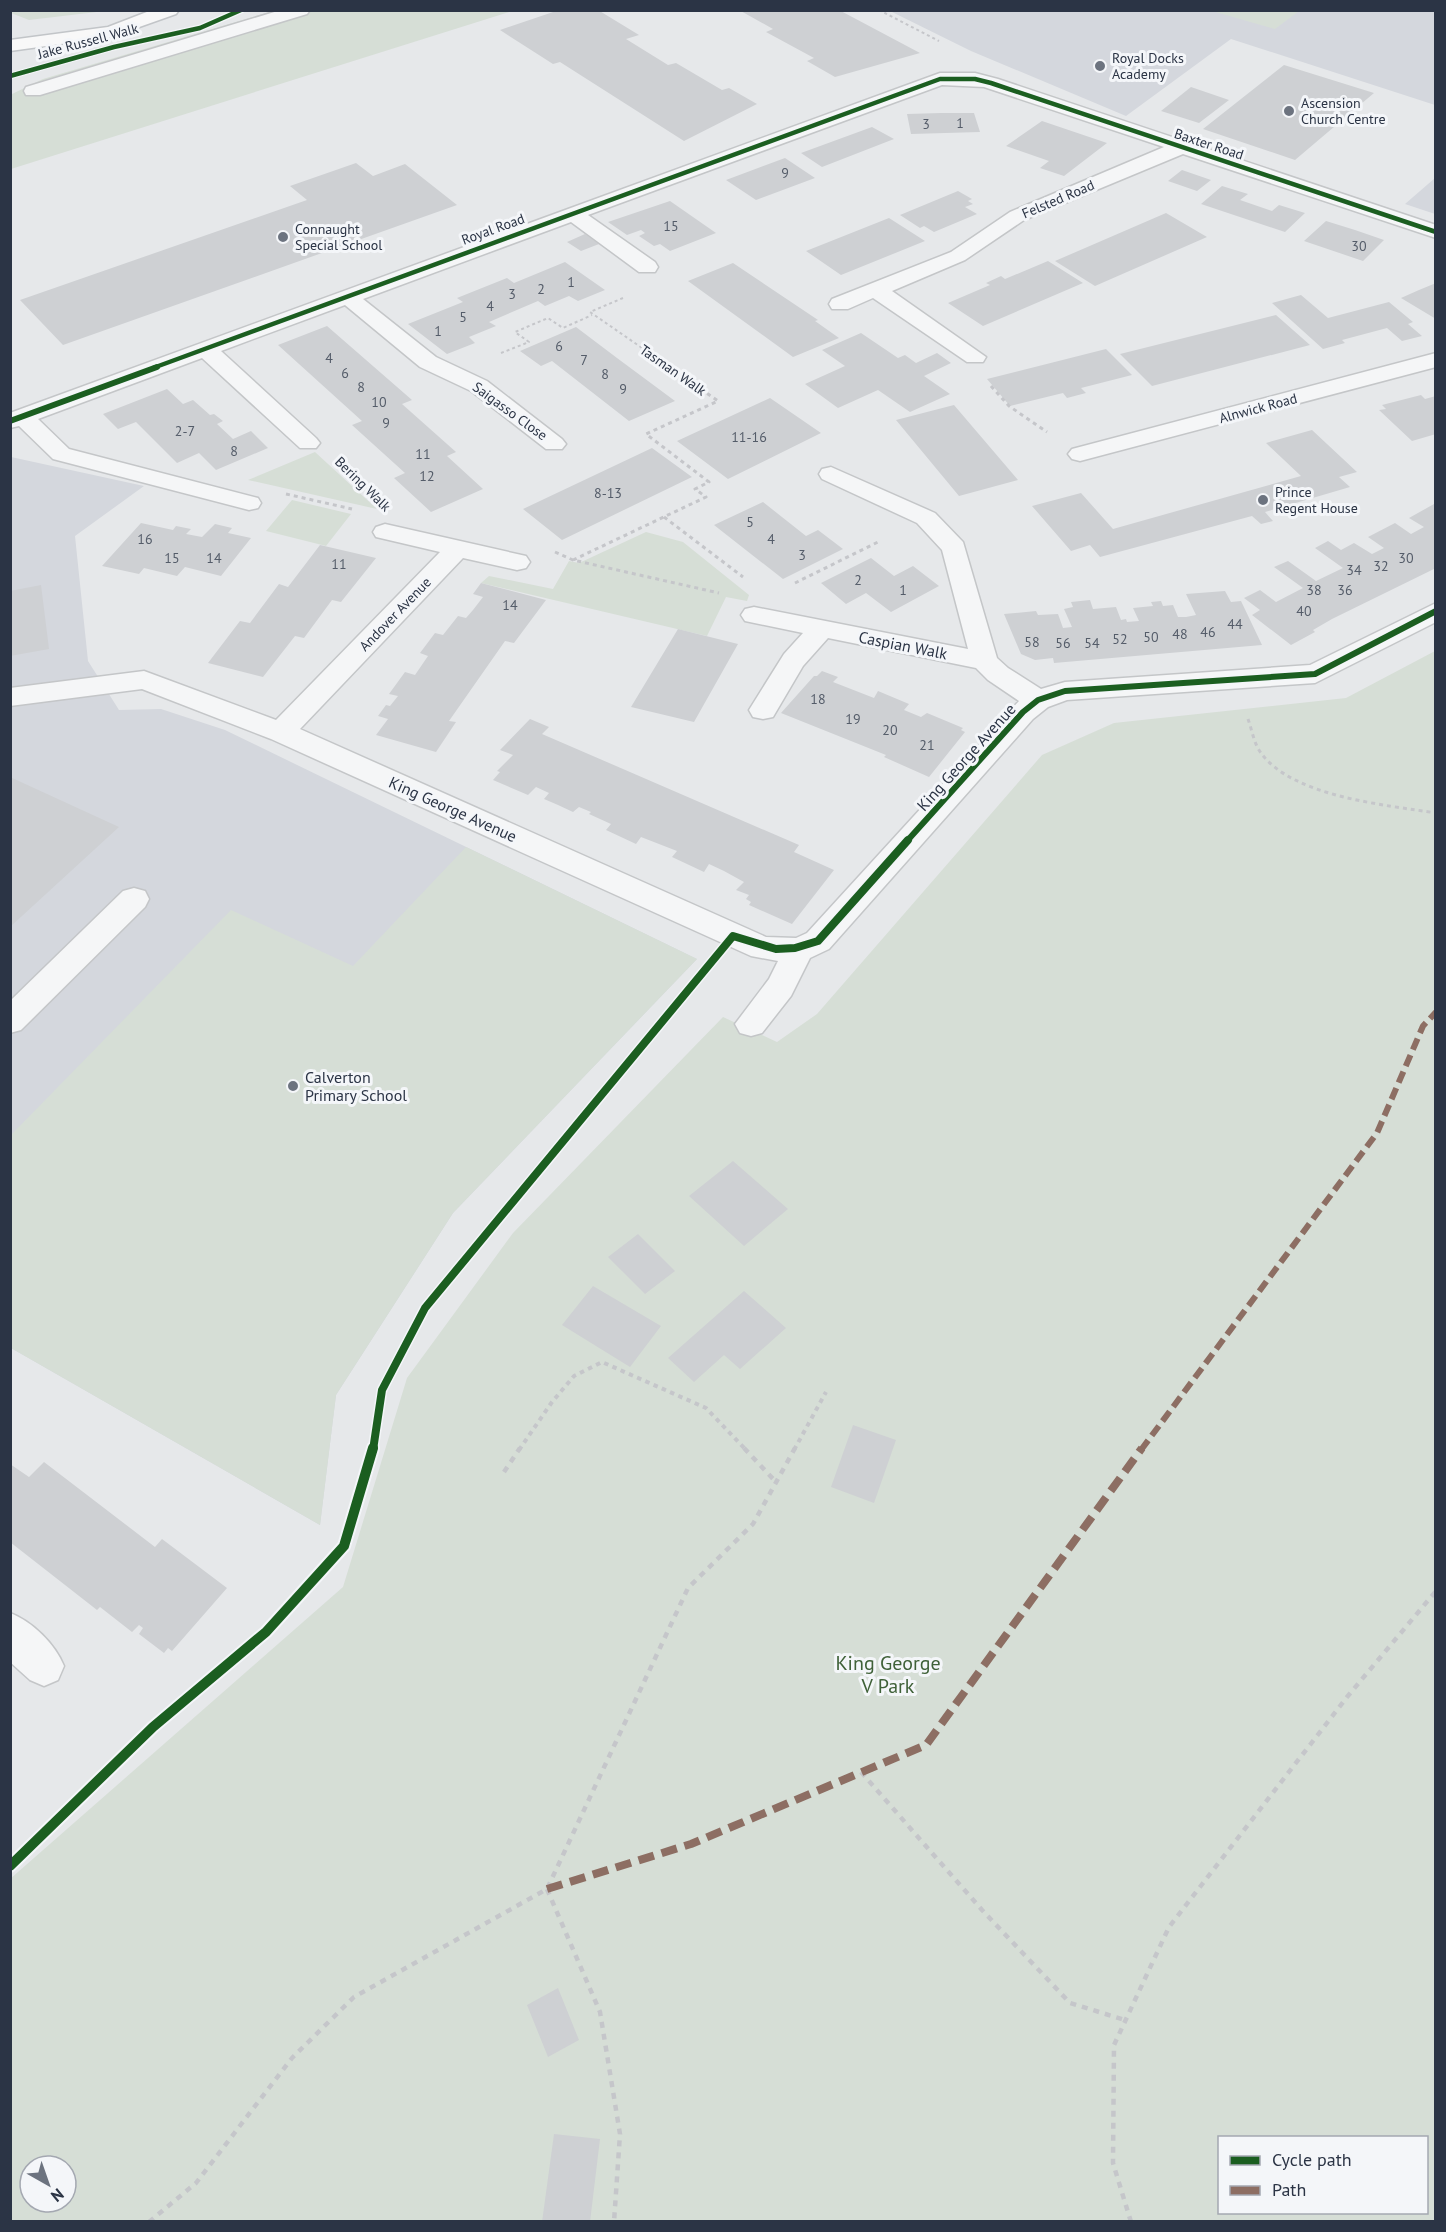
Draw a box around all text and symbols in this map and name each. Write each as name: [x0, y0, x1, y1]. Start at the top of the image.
street label: Jake Russell Walk: [35, 19, 141, 63]
place label: Royal Docks Academy: [1112, 49, 1184, 83]
marker: Royal Docks Academy: [1093, 59, 1107, 73]
place label: Ascension Church Centre: [1301, 94, 1386, 128]
marker: Ascension Church Centre: [1282, 104, 1296, 118]
house number: 1: [956, 114, 964, 132]
house number: 3: [922, 115, 930, 133]
street label: Baxter Road: [1172, 124, 1246, 164]
house number: 9: [781, 164, 789, 182]
street label: Felsted Road: [1019, 176, 1097, 222]
street label: Royal Road: [459, 209, 527, 249]
house number: 15: [663, 217, 679, 235]
place label: Connaught Special School: [295, 220, 382, 254]
marker: Connaught Special School: [276, 230, 290, 244]
house number: 30: [1351, 237, 1367, 255]
house number: 1: [567, 273, 575, 291]
house number: 2: [537, 280, 545, 298]
house number: 3: [508, 285, 516, 303]
house number: 4: [486, 297, 494, 315]
house number: 5: [459, 308, 467, 326]
house number: 1: [434, 322, 442, 340]
house number: 6: [555, 337, 563, 355]
street label: Tasman Walk: [636, 340, 710, 400]
house number: 4: [325, 349, 333, 367]
house number: 7: [580, 351, 588, 369]
house number: 6: [341, 364, 349, 382]
house number: 8: [601, 365, 609, 383]
house number: 8: [357, 378, 365, 396]
street label: Saigasso Close: [469, 378, 551, 444]
house number: 9: [619, 380, 627, 398]
street label: Alnwick Road: [1217, 389, 1299, 427]
house number: 10: [371, 393, 387, 411]
house number: 9: [382, 414, 390, 432]
house number: 2-7: [175, 422, 195, 440]
house number: 11-16: [731, 428, 767, 446]
house number: 8: [230, 442, 238, 460]
house number: 11: [415, 445, 431, 463]
street label: Bering Walk: [331, 453, 395, 515]
house number: 12: [419, 467, 435, 485]
place label: Prince Regent House: [1275, 483, 1358, 517]
house number: 8-13: [594, 484, 622, 502]
marker: Prince Regent House: [1256, 493, 1270, 507]
house number: 5: [746, 513, 754, 531]
house number: 16: [137, 530, 153, 548]
house number: 4: [767, 530, 775, 548]
house number: 3: [798, 546, 806, 564]
house number: 15: [164, 549, 180, 567]
house number: 14: [206, 549, 222, 567]
house number: 30: [1398, 549, 1414, 567]
house number: 11: [331, 555, 347, 573]
house number: 32: [1373, 557, 1389, 575]
house number: 34: [1346, 561, 1362, 579]
house number: 2: [854, 571, 862, 589]
street label: Andover Avenue: [355, 573, 435, 655]
house number: 1: [899, 581, 907, 599]
house number: 38: [1306, 581, 1322, 599]
house number: 36: [1337, 581, 1353, 599]
house number: 14: [502, 596, 518, 614]
house number: 40: [1296, 602, 1312, 620]
house number: 44: [1227, 615, 1243, 633]
house number: 46: [1200, 623, 1216, 641]
house number: 48: [1172, 625, 1188, 643]
street label: Caspian Walk: [857, 627, 949, 663]
house number: 50: [1143, 628, 1159, 646]
house number: 52: [1112, 630, 1128, 648]
house number: 58: [1024, 633, 1040, 651]
house number: 56: [1055, 634, 1071, 652]
house number: 54: [1084, 634, 1100, 652]
house number: 18: [810, 690, 826, 708]
street label: King George Avenue: [912, 699, 1020, 815]
house number: 19: [845, 710, 861, 728]
house number: 20: [882, 721, 898, 739]
house number: 21: [919, 736, 935, 754]
street label: King George Avenue: [386, 772, 520, 846]
place label: Calverton Primary School: [305, 1067, 407, 1105]
marker: Calverton Primary School: [286, 1079, 300, 1093]
park label: King George V Park: [835, 1650, 941, 1699]
legend: [1218, 2136, 1428, 2214]
text: Cycle path: [1272, 2148, 1352, 2171]
north arrow: [18, 2154, 78, 2214]
text: Path: [1272, 2178, 1306, 2201]
text: N: [47, 2184, 68, 2207]

